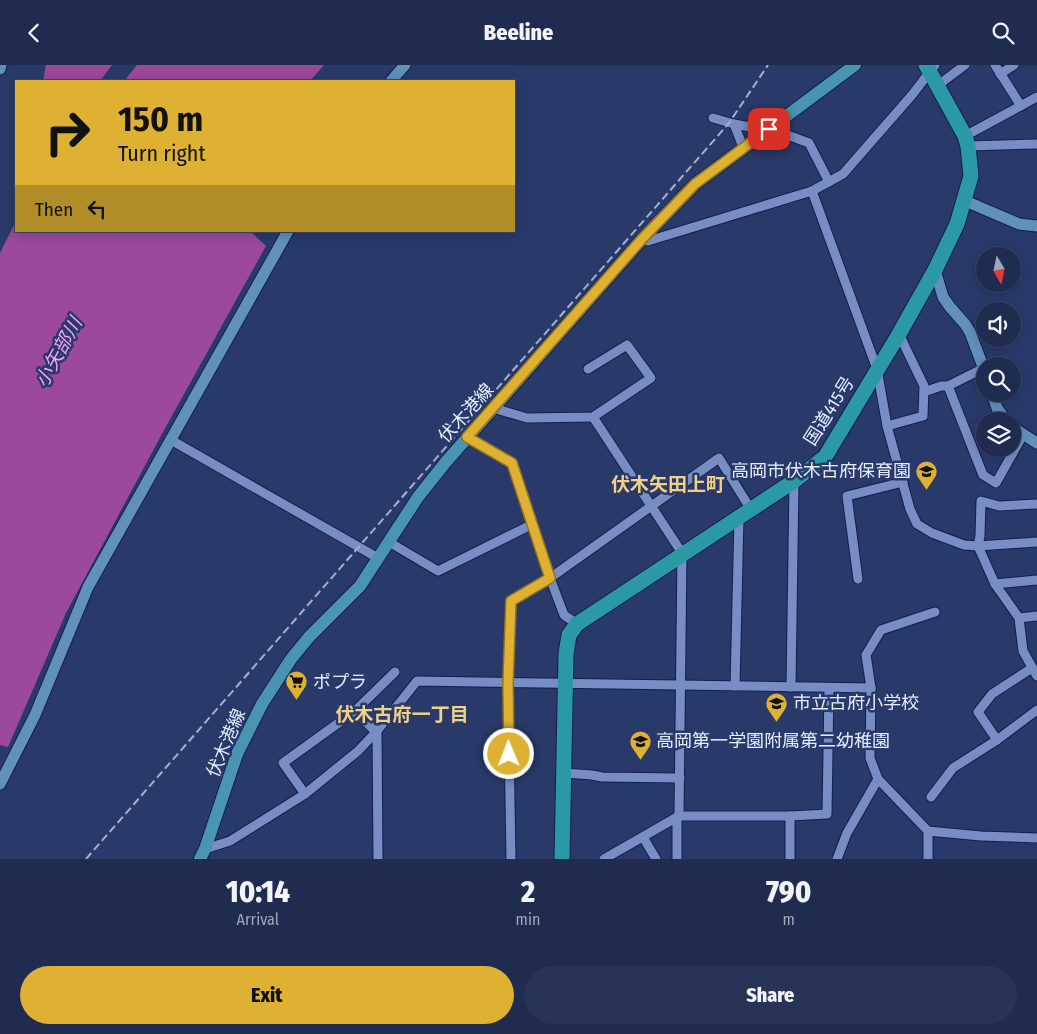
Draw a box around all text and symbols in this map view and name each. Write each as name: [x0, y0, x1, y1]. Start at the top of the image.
icon: back: [20, 19, 48, 47]
text: Beeline: [484, 19, 553, 46]
icon: search: [989, 19, 1017, 47]
text: 150 m: [118, 98, 203, 140]
icon: right: [35, 100, 100, 165]
pin: [748, 108, 790, 150]
icon: arrive: [755, 115, 783, 143]
text: Turn right: [118, 140, 206, 167]
icon: left: [83, 195, 111, 223]
text: Then: [35, 198, 73, 221]
north arrow: [976, 247, 1021, 293]
map controls: [976, 247, 1021, 457]
button: sound: [976, 302, 1021, 347]
water label: 小矢部川: [30, 312, 88, 391]
button: search: [976, 357, 1021, 402]
street label: 国道415号: [799, 373, 859, 449]
street label: 伏木港線: [434, 379, 498, 447]
button: layers: [976, 412, 1021, 457]
school or university icon: 高岡市伏木古府保育園: [915, 459, 939, 490]
place label: 高岡市伏木古府保育園: [731, 460, 911, 482]
district label: 伏木矢田上町: [611, 473, 725, 496]
supermarket icon: ポプラ: [285, 670, 309, 701]
place label: ポプラ: [313, 671, 367, 693]
school or university icon: 市立古府小学校: [765, 691, 789, 722]
place label: 市立古府小学校: [793, 692, 919, 714]
district label: 伏木古府一丁目: [335, 703, 469, 726]
street label: 伏木港線: [202, 706, 250, 780]
position arrow: [482, 727, 534, 779]
school or university icon: 高岡第一学園附属第二幼稚園: [628, 729, 652, 760]
place label: 高岡第一学園附属第二幼稚園: [656, 730, 890, 752]
text: 10:14: [226, 874, 290, 910]
text: 2: [521, 874, 535, 910]
text: 790: [766, 874, 811, 910]
text: Arrival: [237, 910, 279, 929]
text: min: [516, 910, 540, 929]
text: m: [783, 910, 795, 929]
button: Exit: [20, 966, 514, 1024]
button: Share: [524, 966, 1017, 1024]

